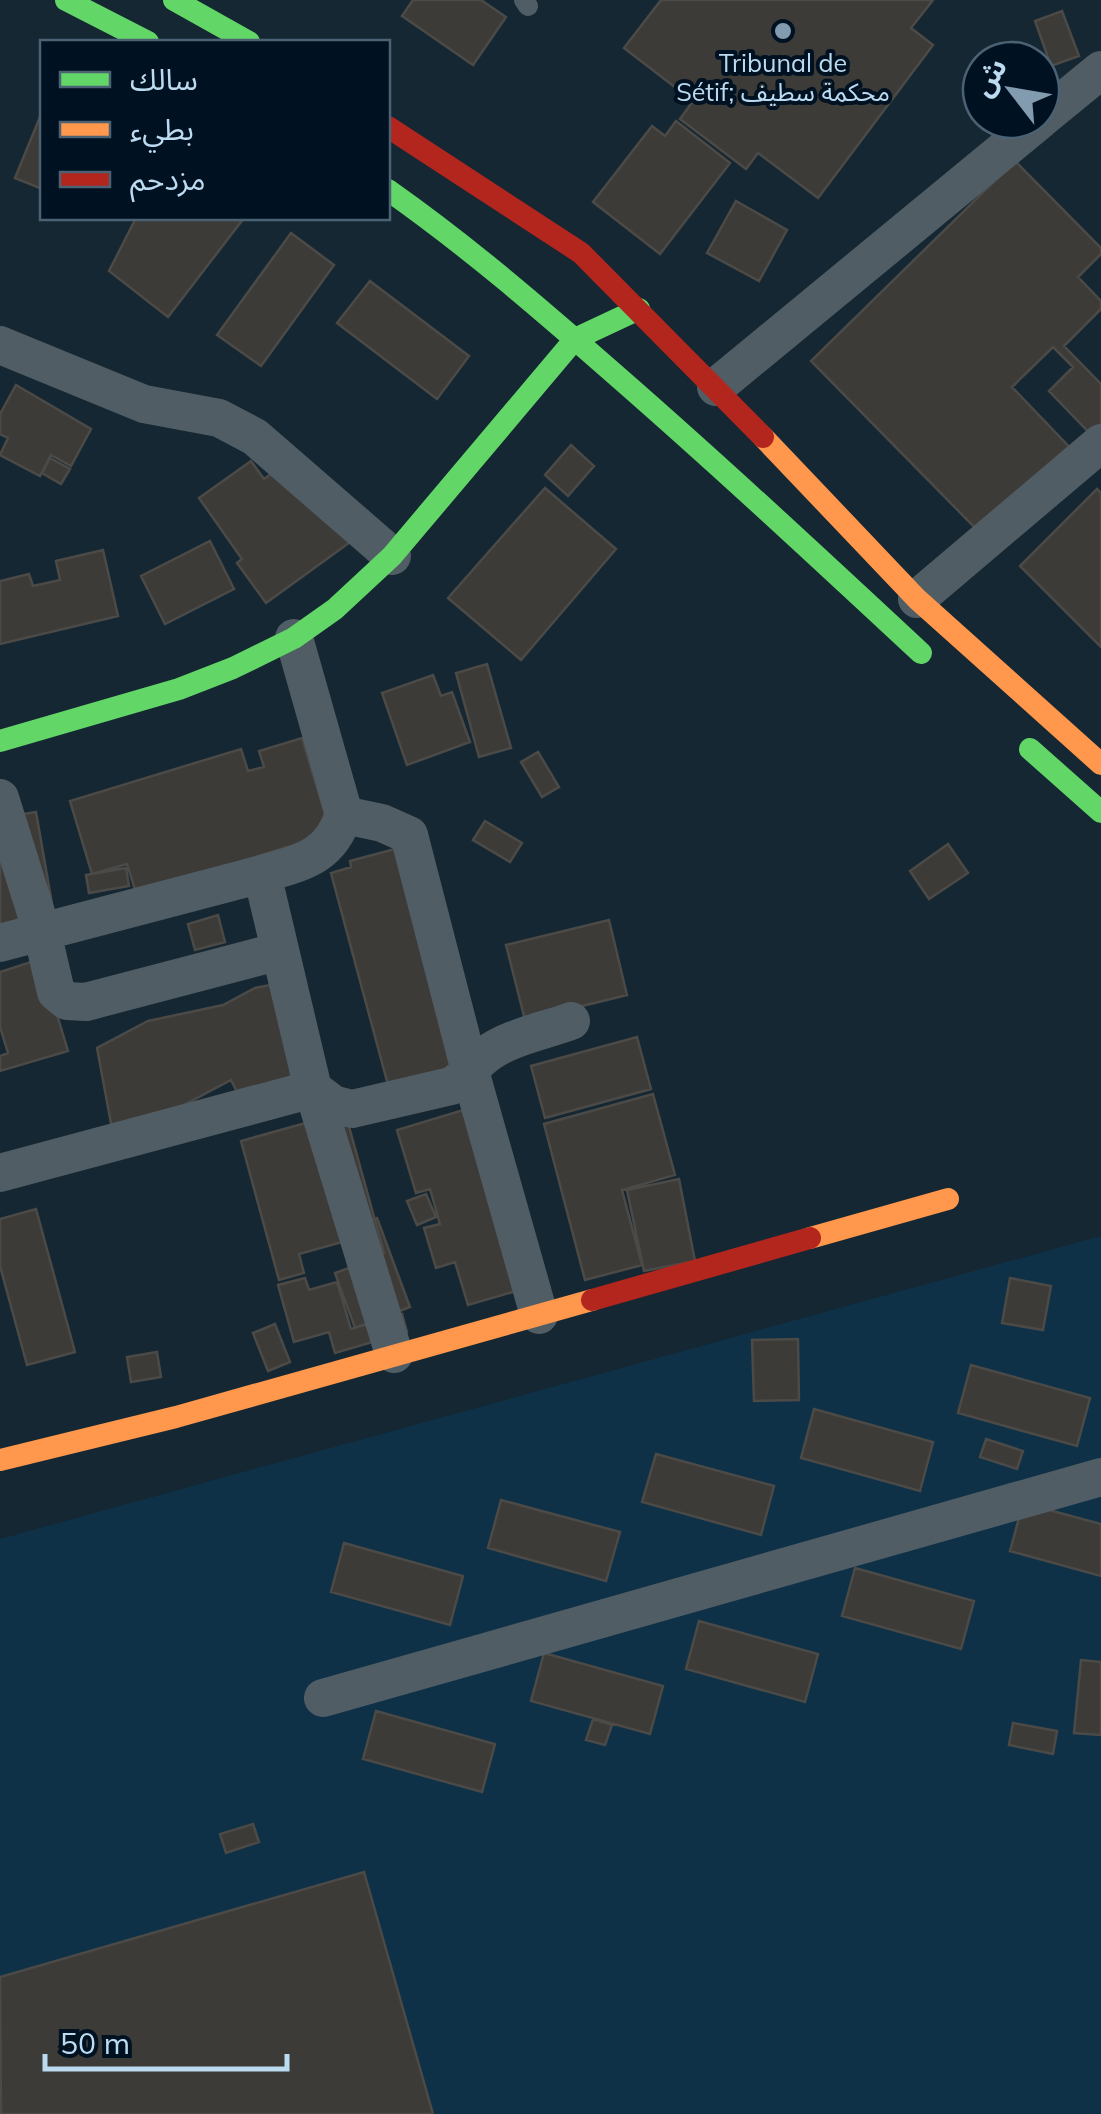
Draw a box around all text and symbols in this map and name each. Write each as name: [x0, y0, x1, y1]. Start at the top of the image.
marker: Tribunal de Sétif; محكمة سطيف: [772, 20, 794, 42]
legend: [40, 40, 390, 220]
north arrow: [961, 40, 1061, 140]
place label: Tribunal de Sétif; محكمة سطيف: [676, 47, 890, 107]
text: ش: [964, 51, 1014, 102]
text: سالك: [130, 60, 198, 98]
text: بطيء: [130, 110, 194, 153]
text: مزدحم: [130, 160, 206, 203]
scale bar: [45, 2009, 288, 2071]
text: 50 m: [60, 2024, 130, 2062]

